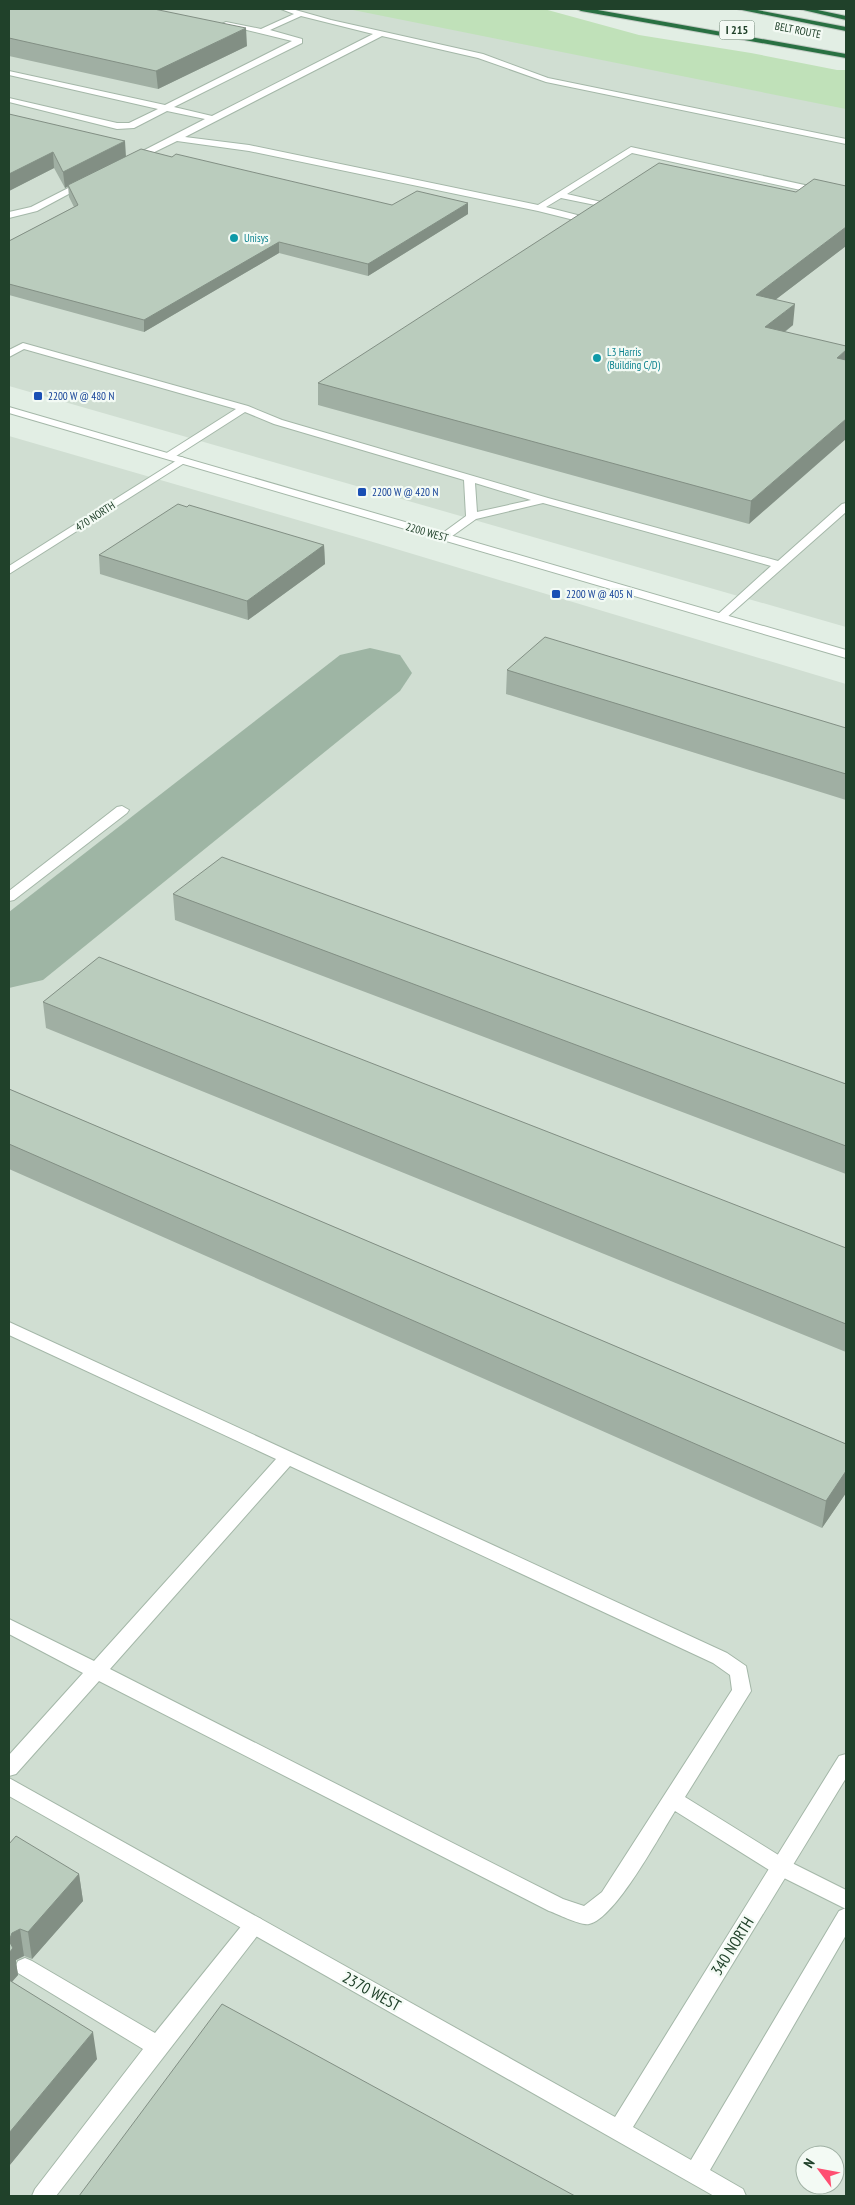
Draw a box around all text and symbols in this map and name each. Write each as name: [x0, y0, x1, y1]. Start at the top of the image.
street label: BELT ROUTE: [774, 19, 823, 41]
road number: I 215: [720, 20, 754, 40]
place label: Unisys: [244, 231, 269, 245]
marker: Unisys: [228, 232, 240, 244]
place label: L3 Harris (Building C/D): [607, 345, 661, 372]
marker: L3 Harris (Building C/D): [591, 352, 603, 364]
place label: 2200 W @ 480 N: [48, 389, 114, 403]
marker: 2200 W @ 480 N: [32, 390, 44, 402]
place label: 2200 W @ 420 N: [372, 485, 438, 499]
marker: 2200 W @ 420 N: [356, 486, 368, 498]
street label: 470 NORTH: [72, 498, 118, 534]
street label: 2200 WEST: [404, 519, 450, 545]
place label: 2200 W @ 405 N: [566, 587, 632, 601]
marker: 2200 W @ 405 N: [550, 588, 562, 600]
street label: 340 NORTH: [706, 1913, 758, 1979]
street label: 2370 WEST: [339, 1967, 405, 2015]
north arrow: [795, 2145, 845, 2195]
text: N: [799, 2155, 819, 2171]

